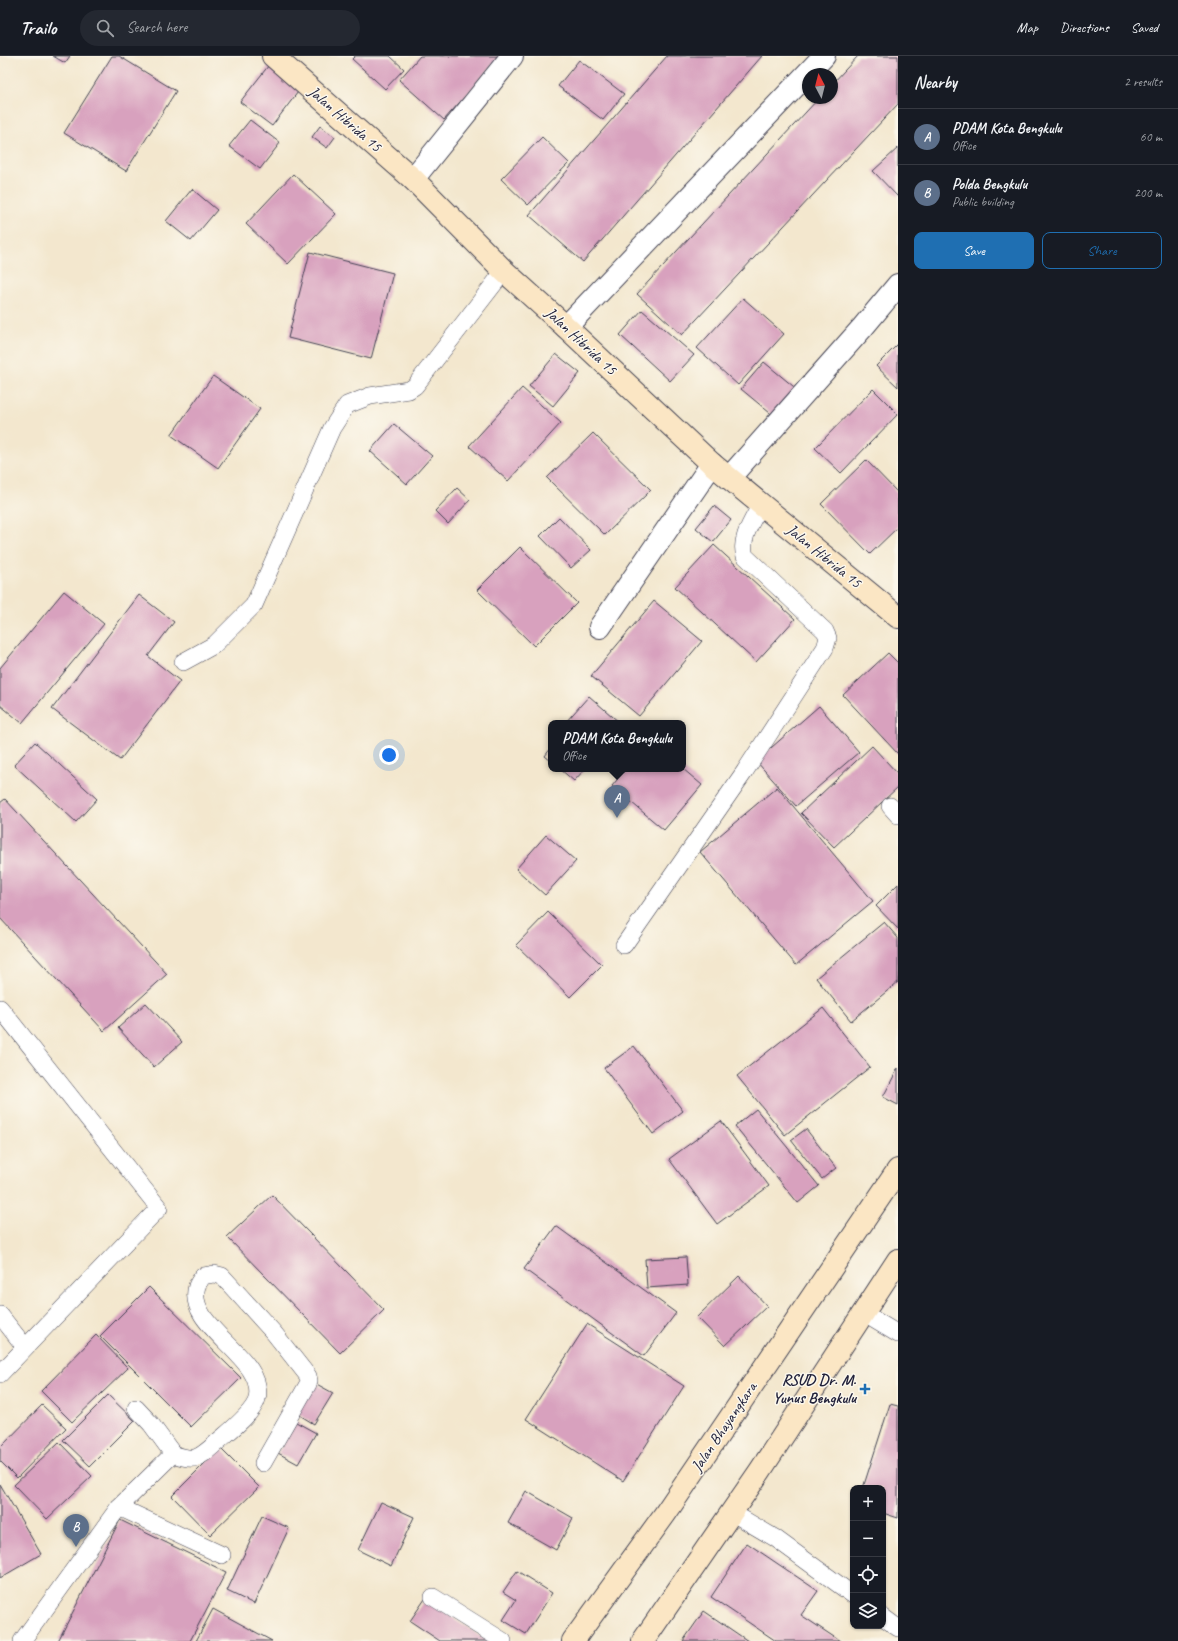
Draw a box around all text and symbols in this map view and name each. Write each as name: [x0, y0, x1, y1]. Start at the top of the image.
search box: [80, 10, 360, 46]
text: Trailo: [20, 16, 56, 40]
icon: search: [94, 17, 116, 39]
text: Search here: [126, 18, 188, 37]
text: Map: [1017, 19, 1038, 36]
text: Directions: [1060, 19, 1109, 36]
text: Saved: [1131, 19, 1158, 36]
north arrow: [802, 68, 838, 104]
text: Nearby: [914, 72, 957, 93]
text: 2 results: [1124, 74, 1162, 90]
street label: Jalan Hibrida 15: [303, 81, 386, 157]
text: PDAM Kota Bengkulu: [952, 119, 1062, 138]
text: A: [924, 129, 930, 145]
text: 60 m: [1140, 129, 1162, 145]
text: Office: [952, 138, 976, 154]
text: Polda Bengkulu: [952, 175, 1027, 194]
text: B: [924, 185, 930, 201]
text: 200 m: [1134, 185, 1162, 201]
text: Public building: [952, 194, 1014, 210]
button: Save: [914, 232, 1034, 269]
button: Share: [1042, 232, 1162, 269]
street label: Jalan Hibrida 15: [540, 302, 622, 380]
street label: Jalan Hibrida 15: [782, 519, 866, 593]
popup: [548, 720, 686, 772]
text: PDAM Kota Bengkulu: [562, 729, 672, 748]
your location: [379, 745, 399, 765]
text: Office: [562, 748, 586, 764]
pin: A: [604, 785, 630, 818]
place label: RSUD Dr. M. Yunus Bengkulu: [773, 1370, 858, 1408]
street label: Jalan Bhayangkara: [686, 1377, 762, 1476]
marker: RSUD Dr. M. Yunus Bengkulu: [859, 1383, 871, 1395]
map controls: [850, 1485, 886, 1629]
button: +: [850, 1485, 886, 1521]
pin: B: [63, 1514, 89, 1547]
button: −: [850, 1521, 886, 1557]
button: locate: [850, 1557, 886, 1593]
button: layers: [850, 1593, 886, 1629]

